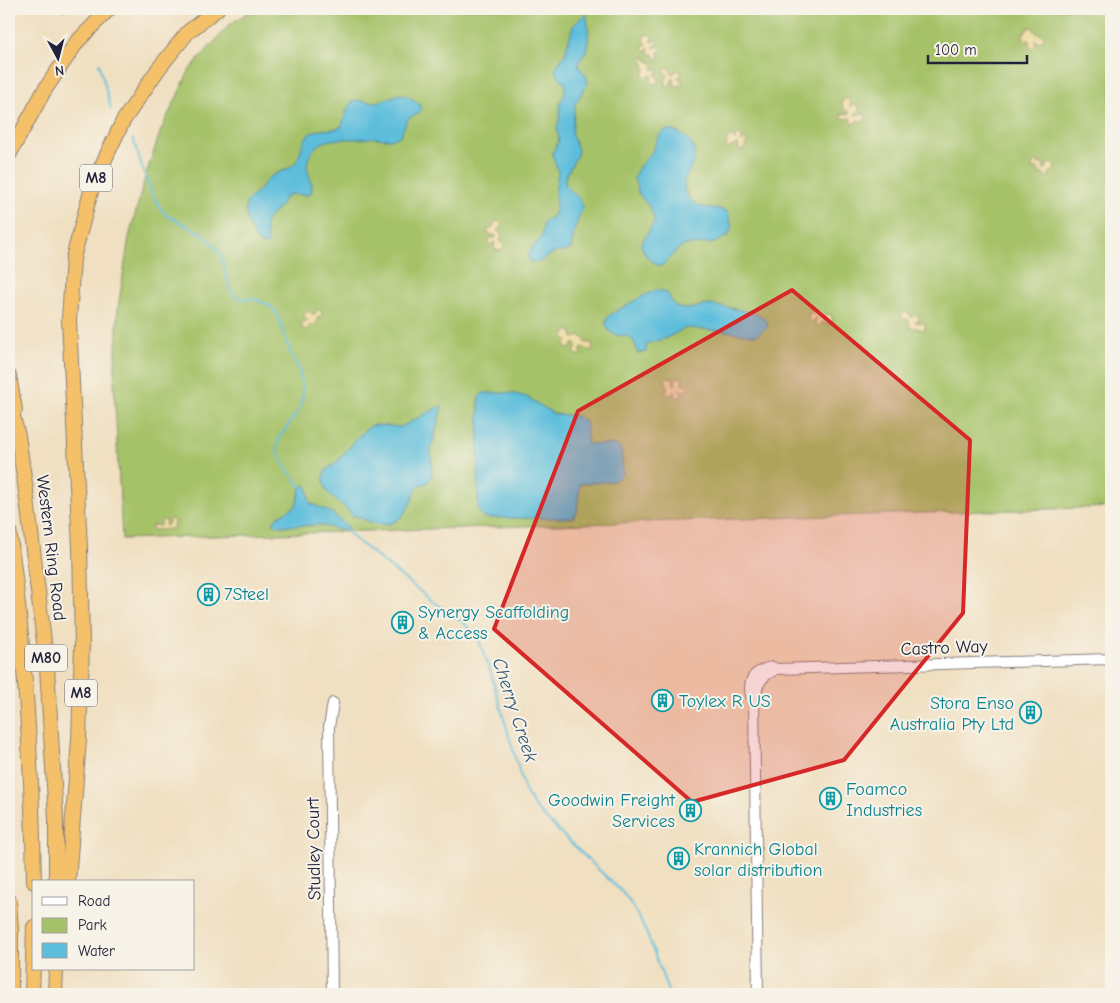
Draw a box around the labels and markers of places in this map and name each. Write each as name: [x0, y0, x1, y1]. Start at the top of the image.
building icon: 7Steel: [196, 582, 220, 606]
place label: 7Steel: [224, 584, 269, 605]
place label: Synergy Scaffolding & Access: [418, 602, 569, 644]
building icon: Synergy Scaffolding & Access: [390, 610, 414, 634]
building icon: Toylex R US: [651, 689, 675, 713]
place label: Toylex R US: [679, 691, 771, 712]
place label: Stora Enso Australia Pty Ltd: [890, 693, 1014, 735]
building icon: Stora Enso Australia Pty Ltd: [1018, 701, 1042, 725]
place label: Foamco Industries: [846, 779, 922, 821]
building icon: Foamco Industries: [818, 787, 842, 811]
place label: Goodwin Freight Services: [548, 790, 676, 832]
building icon: Goodwin Freight Services: [679, 798, 703, 822]
place label: Krannich Global solar distribution: [694, 839, 822, 881]
building icon: Krannich Global solar distribution: [666, 847, 690, 871]

